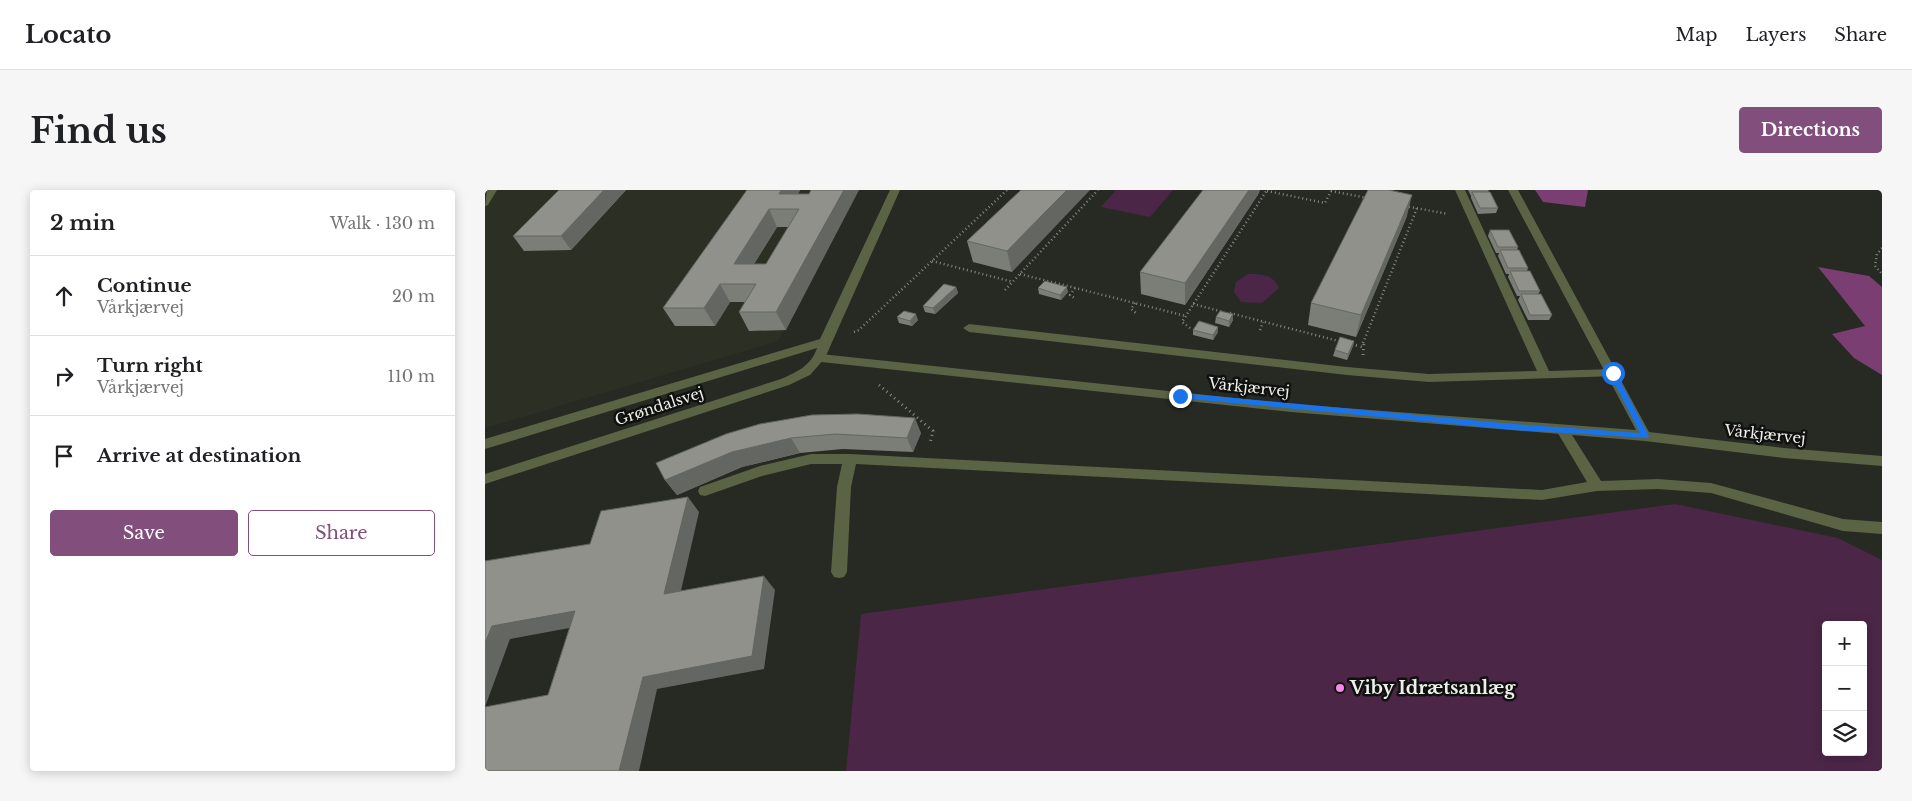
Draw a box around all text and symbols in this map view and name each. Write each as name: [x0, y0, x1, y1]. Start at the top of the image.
text: Locato: [25, 20, 111, 49]
text: Map: [1676, 24, 1717, 46]
text: Layers: [1745, 24, 1806, 46]
text: Share: [1834, 24, 1887, 46]
button: Directions: [1739, 107, 1882, 153]
text: Find us: [30, 109, 167, 152]
text: 2 min: [50, 210, 115, 236]
text: Walk · 130 m: [330, 213, 435, 233]
text: Continue: [97, 274, 192, 297]
icon: ahead: [50, 282, 78, 310]
text: 20 m: [392, 286, 435, 306]
text: Vårkjærvej: [97, 297, 184, 317]
text: Turn right: [97, 354, 203, 377]
icon: right: [50, 362, 78, 390]
route start: [1602, 362, 1625, 385]
text: 110 m: [388, 366, 435, 386]
street label: Vårkjærvej: [1206, 373, 1291, 401]
text: Vårkjærvej: [97, 377, 184, 397]
street label: Grøndalsvej: [612, 383, 706, 429]
route end: [1169, 385, 1192, 408]
street label: Vårkjærvej: [1722, 420, 1807, 448]
icon: arrive: [50, 442, 78, 470]
text: Arrive at destination: [97, 444, 301, 467]
button: Save: [50, 510, 238, 556]
button: Share: [248, 510, 435, 556]
map controls: [1822, 621, 1867, 756]
button: +: [1822, 621, 1867, 666]
button: −: [1822, 666, 1867, 711]
place label: Viby Idrætsanlæg: [1349, 677, 1516, 699]
marker: Viby Idrætsanlæg: [1334, 682, 1346, 694]
button: layers: [1822, 711, 1867, 756]

